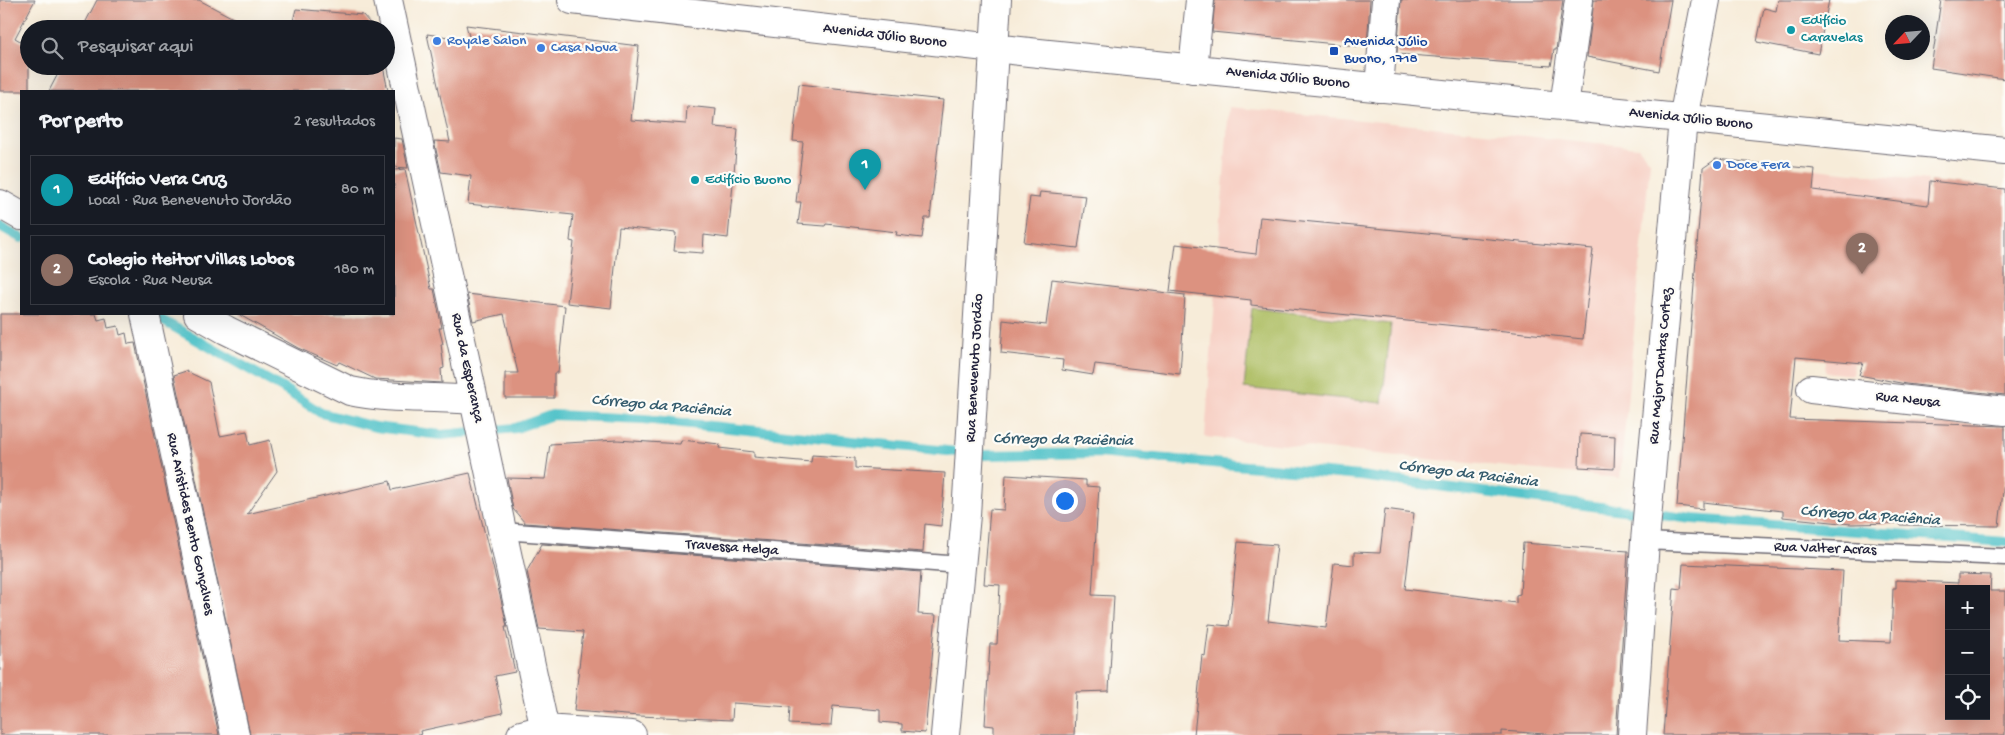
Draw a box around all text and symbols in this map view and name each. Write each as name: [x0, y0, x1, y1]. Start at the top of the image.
place label: Edifício Caravelas: [1801, 12, 1863, 47]
north arrow: [1885, 15, 1930, 60]
street label: Avenida Júlio Buono: [822, 19, 948, 53]
search box: [20, 20, 395, 75]
marker: Edifício Caravelas: [1785, 24, 1797, 36]
place label: Royale Salon: [447, 32, 526, 50]
place label: Avenida Júlio Buono, 1718: [1343, 33, 1428, 68]
icon: search: [38, 34, 66, 62]
marker: Royale Salon: [431, 35, 443, 47]
text: Pesquisar aqui: [78, 36, 193, 59]
place label: Casa Nova: [551, 39, 618, 57]
marker: Casa Nova: [535, 42, 547, 54]
marker: Avenida Júlio Buono, 1718: [1328, 45, 1340, 57]
street label: Avenida Júlio Buono: [1225, 63, 1351, 93]
street label: Avenida Júlio Buono: [1628, 104, 1754, 134]
text: Por perto: [40, 110, 123, 135]
text: 2 resultados: [294, 113, 375, 132]
pin: 1: [849, 149, 881, 190]
place label: Doce Fera: [1726, 156, 1791, 174]
marker: Doce Fera: [1711, 159, 1723, 171]
text: Edifício Vera Cruz: [88, 169, 226, 192]
place label: Edifício Buono: [705, 171, 792, 189]
marker: Edifício Buono: [689, 174, 701, 186]
text: 1: [54, 181, 60, 200]
text: 80 m: [341, 181, 374, 200]
text: Local · Rua Benevenuto Jordão: [88, 192, 292, 211]
pin: 2: [1846, 233, 1878, 274]
text: Colegio Heitor Villas Lobos: [88, 249, 294, 272]
text: 2: [53, 261, 61, 280]
text: 180 m: [335, 261, 374, 280]
text: Escola · Rua Neusa: [88, 272, 212, 291]
street label: Rua Major Dantas Cortez: [1645, 287, 1677, 445]
street label: Rua Benevenuto Jordão: [962, 293, 988, 443]
street label: Rua da Esperança: [447, 312, 488, 425]
street label: Rua Neusa: [1875, 388, 1942, 412]
water label: Córrego da Paciência: [590, 391, 733, 423]
water label: Córrego da Paciência: [993, 430, 1134, 452]
street label: Rua Aristides Bento Gonçalves: [162, 431, 218, 617]
water label: Córrego da Paciência: [1397, 457, 1540, 493]
your location: [1052, 488, 1078, 514]
water label: Córrego da Paciência: [1799, 503, 1942, 531]
street label: Travessa Helga: [684, 536, 780, 560]
street label: Rua Valter Acras: [1773, 538, 1877, 560]
map controls: [1945, 585, 1990, 720]
button: +: [1945, 585, 1990, 630]
button: −: [1945, 630, 1990, 675]
button: locate: [1945, 675, 1990, 720]

